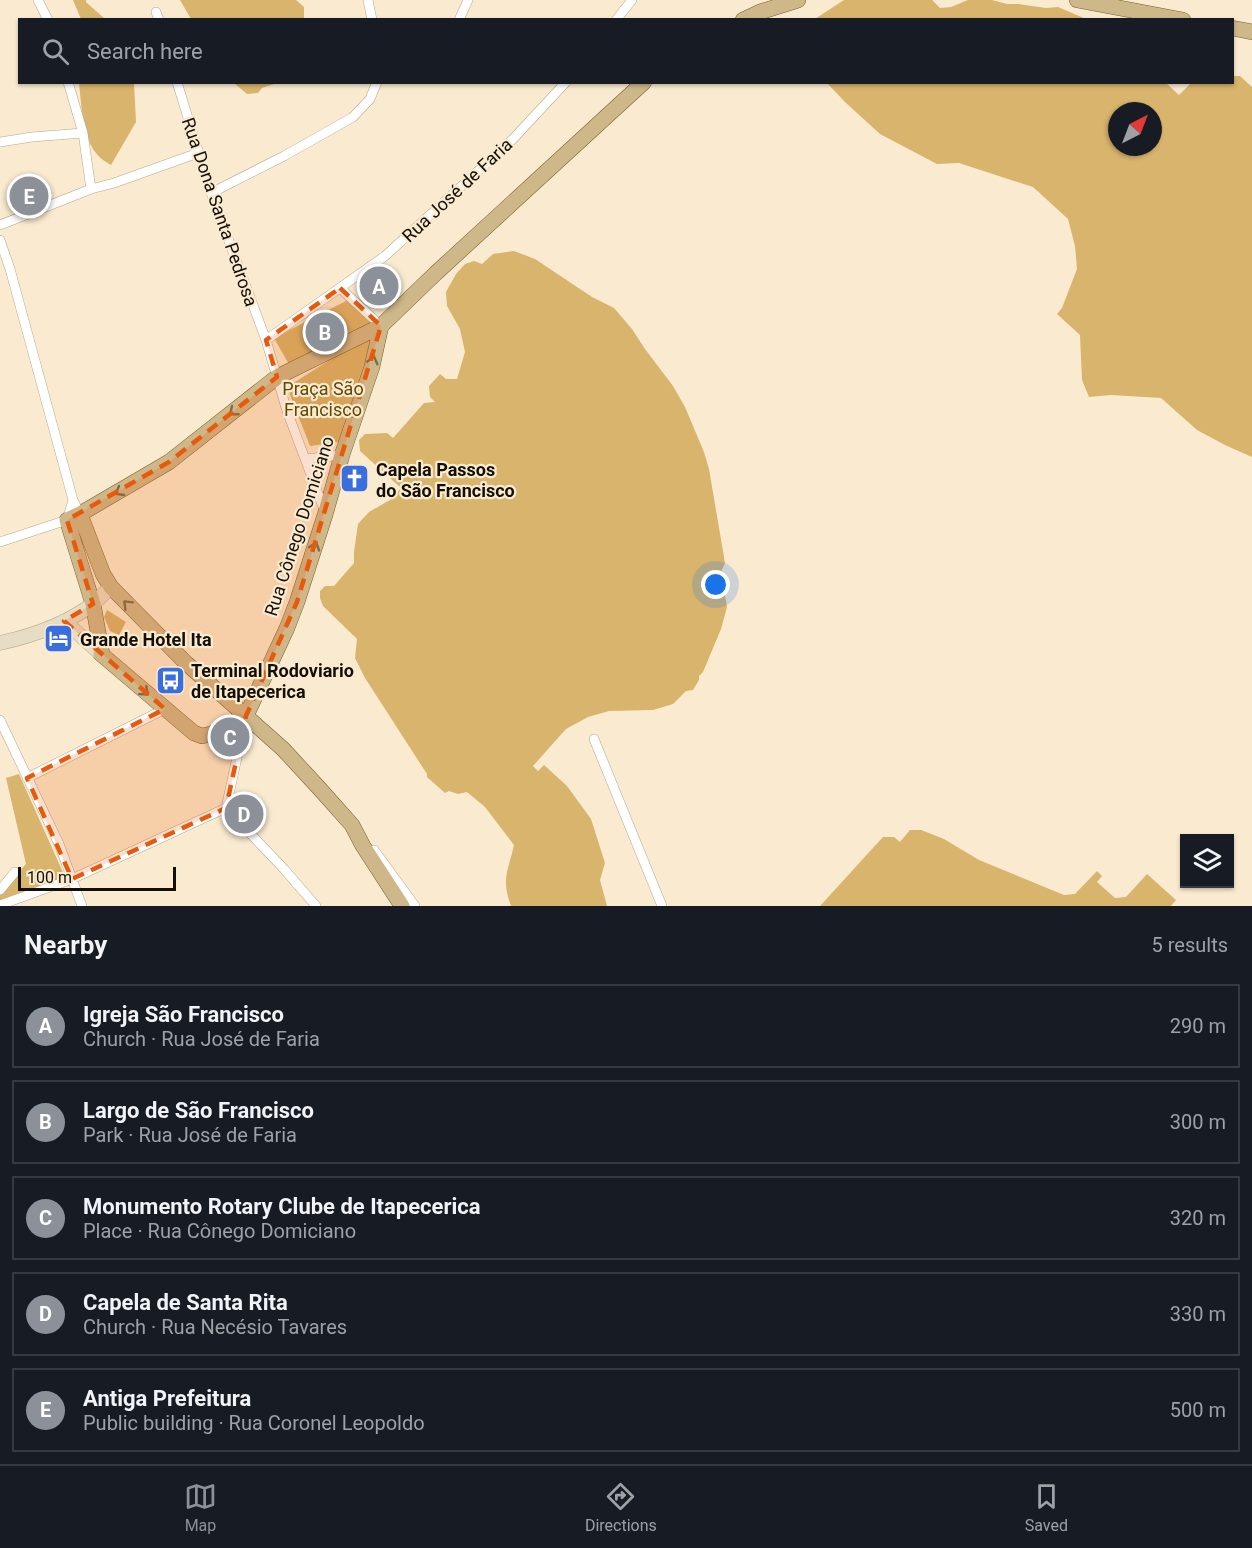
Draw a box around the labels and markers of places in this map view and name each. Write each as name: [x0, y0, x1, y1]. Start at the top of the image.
pin: E: [9, 174, 48, 218]
pin: A: [360, 264, 398, 308]
pin: B: [306, 310, 344, 354]
place label: Capela Passos do São Francisco: [376, 459, 515, 501]
church icon: Capela Passos do São Francisco: [339, 463, 371, 495]
hotel icon: Grande Hotel Ita: [43, 623, 75, 655]
place label: Grande Hotel Ita: [80, 629, 212, 650]
place label: Terminal Rodoviario de Itapecerica: [191, 660, 354, 702]
bus stop icon: Terminal Rodoviario de Itapecerica: [154, 664, 186, 696]
pin: C: [210, 714, 250, 760]
pin: D: [224, 792, 264, 836]

